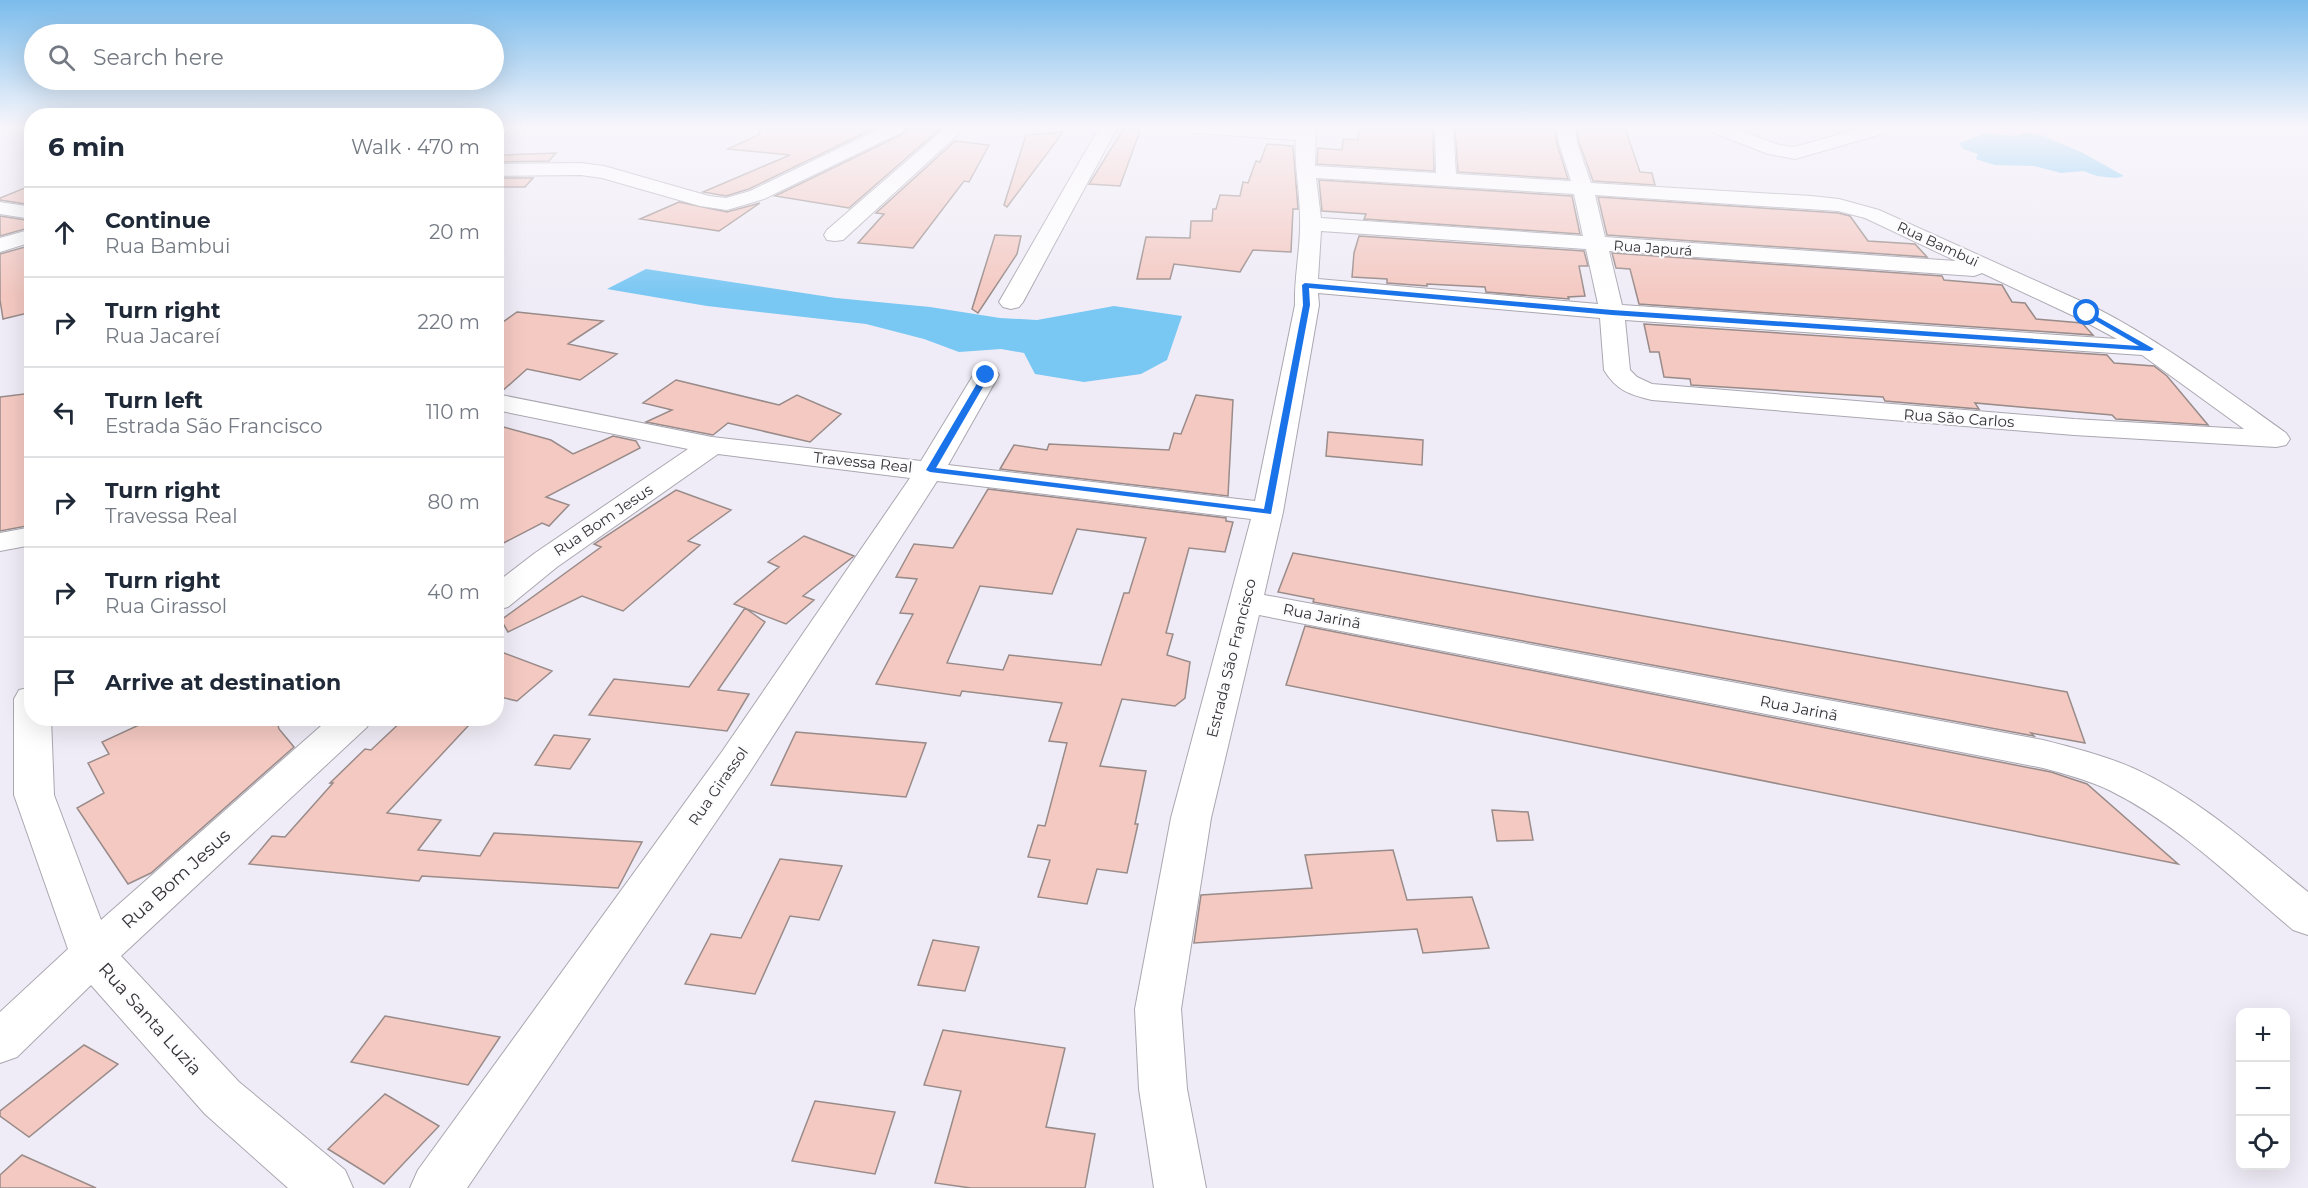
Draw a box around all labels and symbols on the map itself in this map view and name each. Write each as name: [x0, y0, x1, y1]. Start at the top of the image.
street label: Rua Bambui: [1894, 217, 1982, 271]
street label: Rua Japurá: [1613, 236, 1693, 260]
route start: [2073, 299, 2099, 325]
route end: [972, 361, 998, 387]
street label: Rua São Carlos: [1903, 405, 2015, 431]
street label: Travessa Real: [813, 447, 913, 477]
street label: Rua Bom Jesus: [550, 480, 656, 560]
street label: Estrada São Francisco: [1202, 577, 1260, 739]
street label: Rua Jarinã: [1281, 599, 1363, 633]
street label: Rua Jarinã: [1758, 691, 1840, 725]
street label: Rua Girassol: [684, 743, 752, 829]
street label: Rua Bom Jesus: [117, 824, 235, 934]
street label: Rua Santa Luzia: [94, 958, 206, 1080]

